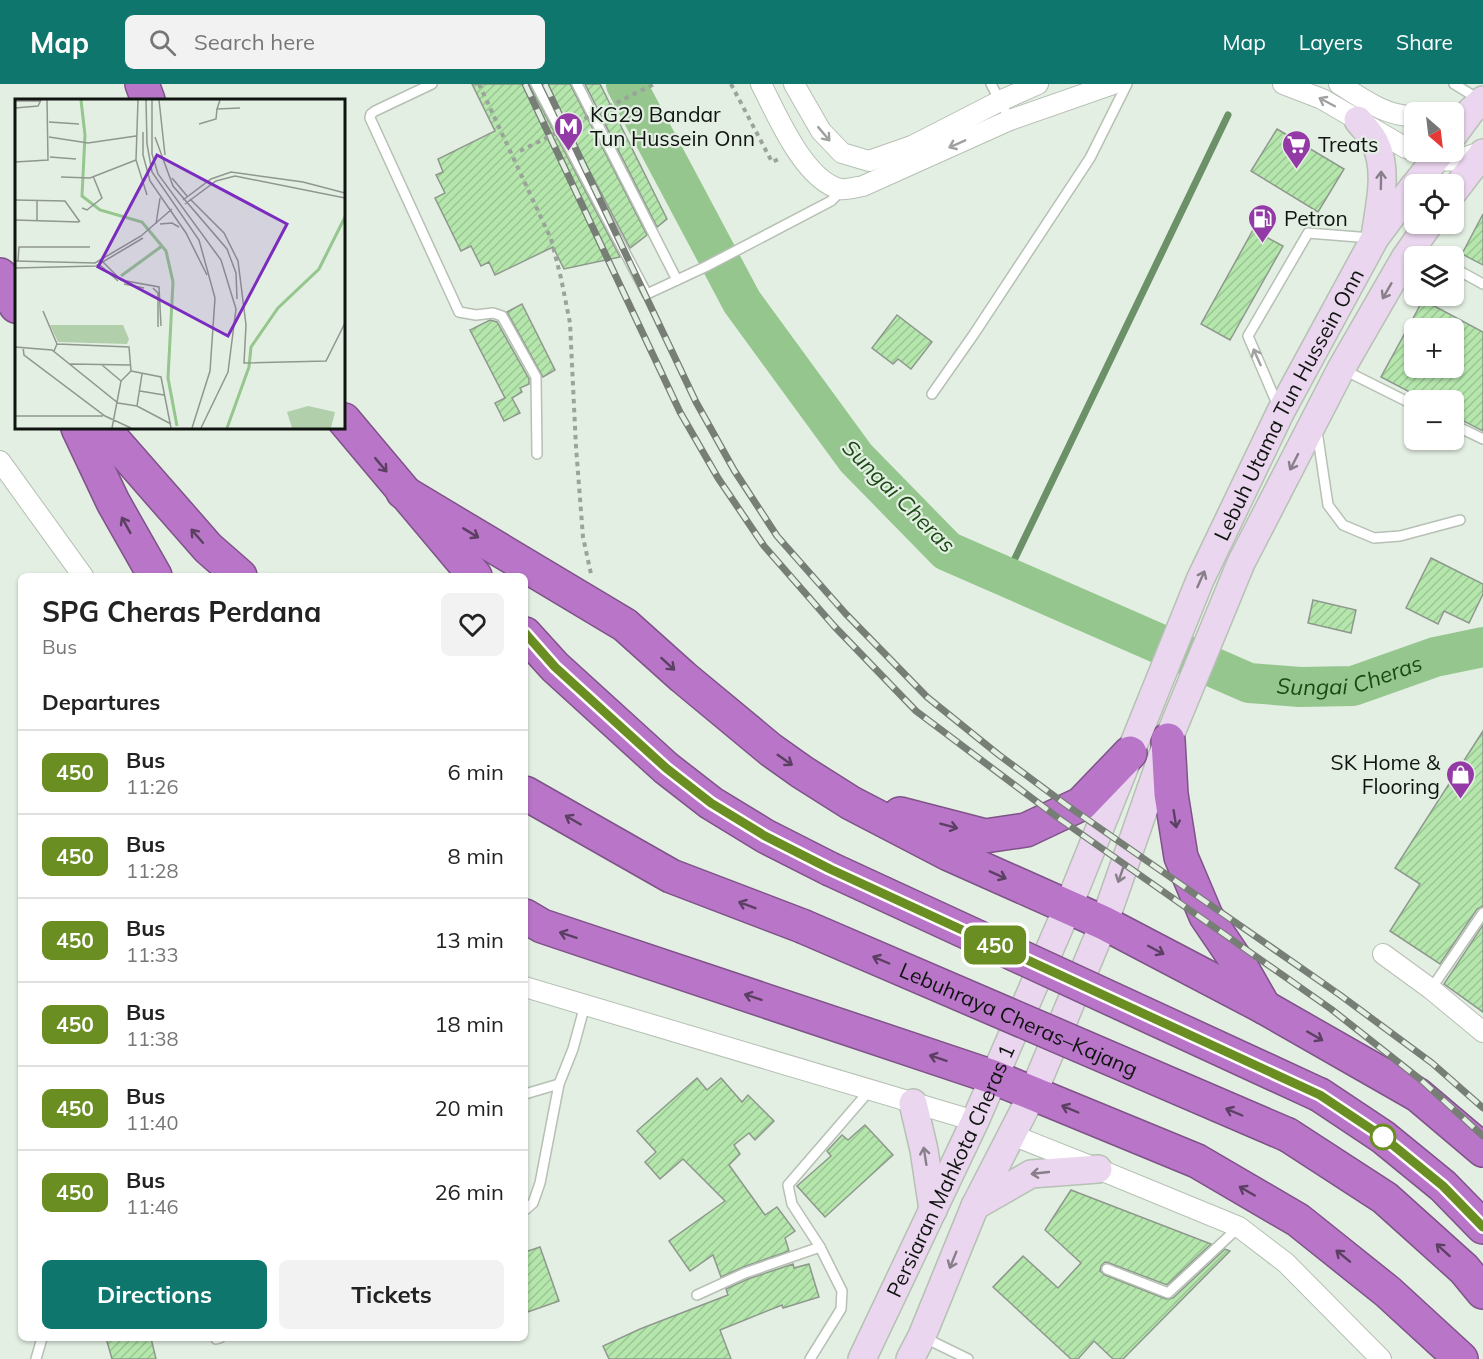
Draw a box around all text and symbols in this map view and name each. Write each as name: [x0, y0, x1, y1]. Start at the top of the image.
search box: [125, 15, 545, 69]
text: Map: [30, 25, 89, 60]
icon: search: [146, 26, 179, 59]
text: Search here: [194, 28, 315, 56]
text: Map: [1223, 29, 1266, 55]
text: Layers: [1299, 29, 1363, 55]
text: Share: [1396, 29, 1453, 55]
one-way arrow: [1319, 96, 1336, 108]
inset map: [15, 99, 345, 429]
place label: KG29 Bandar Tun Hussein Onn: [590, 101, 755, 151]
north arrow: [1404, 102, 1464, 162]
map controls: [1404, 102, 1464, 450]
metro station icon: KG29 Bandar Tun Hussein Onn: [553, 110, 585, 152]
one-way arrow: [818, 126, 831, 142]
supermarket icon: Treats: [1281, 128, 1313, 170]
place label: Treats: [1318, 131, 1378, 157]
one-way arrow: [948, 139, 966, 150]
one-way arrow: [1376, 171, 1387, 191]
button: locate: [1404, 174, 1464, 234]
fuel station icon: Petron: [1247, 202, 1279, 244]
place label: Petron: [1284, 205, 1348, 231]
button: layers: [1404, 246, 1464, 306]
street label: Lebuh Utama Tun Hussein Onn: [1208, 264, 1369, 545]
one-way arrow: [1380, 282, 1392, 299]
button: +: [1404, 318, 1464, 378]
one-way arrow: [1251, 349, 1262, 367]
button: −: [1404, 390, 1464, 450]
water label: Sungai Cheras: [837, 434, 962, 559]
one-way arrow: [1287, 453, 1299, 471]
one-way arrow: [374, 457, 388, 472]
one-way arrow: [120, 517, 132, 534]
one-way arrow: [462, 527, 479, 539]
one-way arrow: [190, 529, 204, 544]
one-way arrow: [1195, 570, 1207, 588]
button: heart: [441, 593, 504, 656]
text: SPG Cheras Perdana: [42, 594, 321, 629]
text: Bus: [42, 634, 77, 659]
water label: Sungai Cheras: [1276, 649, 1426, 701]
one-way arrow: [661, 657, 676, 671]
text: Departures: [42, 688, 160, 716]
text: Bus: [126, 746, 165, 774]
place label: SK Home & Flooring: [1331, 749, 1441, 799]
one-way arrow: [776, 754, 792, 766]
text: 6 min: [448, 758, 504, 786]
shop icon: SK Home & Flooring: [1445, 758, 1477, 800]
text: 450: [56, 759, 94, 785]
text: 11:26: [126, 774, 179, 799]
one-way arrow: [1170, 809, 1181, 828]
one-way arrow: [564, 813, 581, 825]
one-way arrow: [939, 821, 958, 833]
text: Bus: [126, 830, 165, 858]
text: 8 min: [448, 842, 504, 870]
text: 450: [56, 843, 94, 869]
text: 11:28: [126, 858, 179, 883]
one-way arrow: [1115, 865, 1126, 884]
one-way arrow: [988, 870, 1006, 882]
one-way arrow: [738, 899, 757, 910]
text: Bus: [126, 914, 165, 942]
text: 13 min: [434, 926, 504, 954]
line badge: 450: [960, 926, 1030, 964]
text: 450: [56, 927, 94, 953]
one-way arrow: [559, 929, 578, 940]
text: 450: [976, 932, 1014, 958]
text: 11:33: [126, 942, 179, 967]
one-way arrow: [1147, 944, 1164, 956]
one-way arrow: [873, 954, 891, 965]
street label: Lebuhraya Cheras–Kajang: [896, 957, 1142, 1082]
one-way arrow: [744, 990, 763, 1001]
text: Bus: [126, 998, 165, 1026]
text: 18 min: [434, 1010, 504, 1038]
text: 450: [56, 1011, 94, 1037]
text: 11:38: [126, 1026, 179, 1051]
one-way arrow: [1305, 1031, 1323, 1042]
street label: Persiaran Mahkota Cheras 1: [880, 1040, 1020, 1301]
one-way arrow: [929, 1052, 948, 1063]
text: Bus: [126, 1082, 165, 1110]
text: 20 min: [434, 1094, 504, 1122]
text: 450: [56, 1095, 94, 1121]
one-way arrow: [1062, 1102, 1080, 1114]
one-way arrow: [1225, 1106, 1244, 1117]
text: 11:40: [126, 1110, 179, 1135]
unlabelled marker: [1370, 1124, 1396, 1150]
one-way arrow: [919, 1147, 930, 1167]
text: Bus: [126, 1166, 165, 1194]
one-way arrow: [1031, 1168, 1050, 1179]
text: 26 min: [434, 1178, 504, 1206]
text: 450: [56, 1179, 94, 1205]
one-way arrow: [1239, 1184, 1256, 1196]
text: 11:46: [126, 1194, 179, 1219]
one-way arrow: [1435, 1243, 1450, 1257]
one-way arrow: [947, 1250, 958, 1269]
one-way arrow: [1335, 1250, 1351, 1263]
button: Directions: [42, 1260, 267, 1329]
button: Tickets: [279, 1260, 504, 1329]

